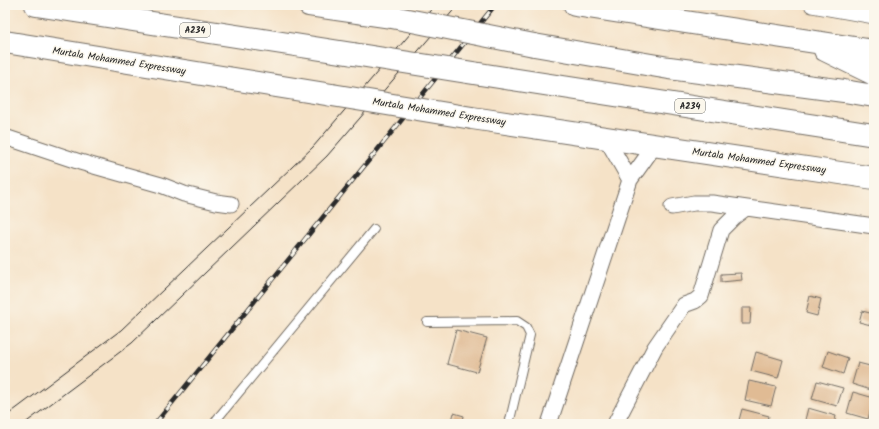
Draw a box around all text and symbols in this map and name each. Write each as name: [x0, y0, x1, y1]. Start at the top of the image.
road number: A234: [180, 23, 210, 37]
street label: Murtala Mohammed Expressway: [51, 43, 187, 80]
street label: Murtala Mohammed Expressway: [371, 94, 507, 131]
road number: A234: [675, 99, 705, 113]
street label: Murtala Mohammed Expressway: [691, 144, 827, 178]

